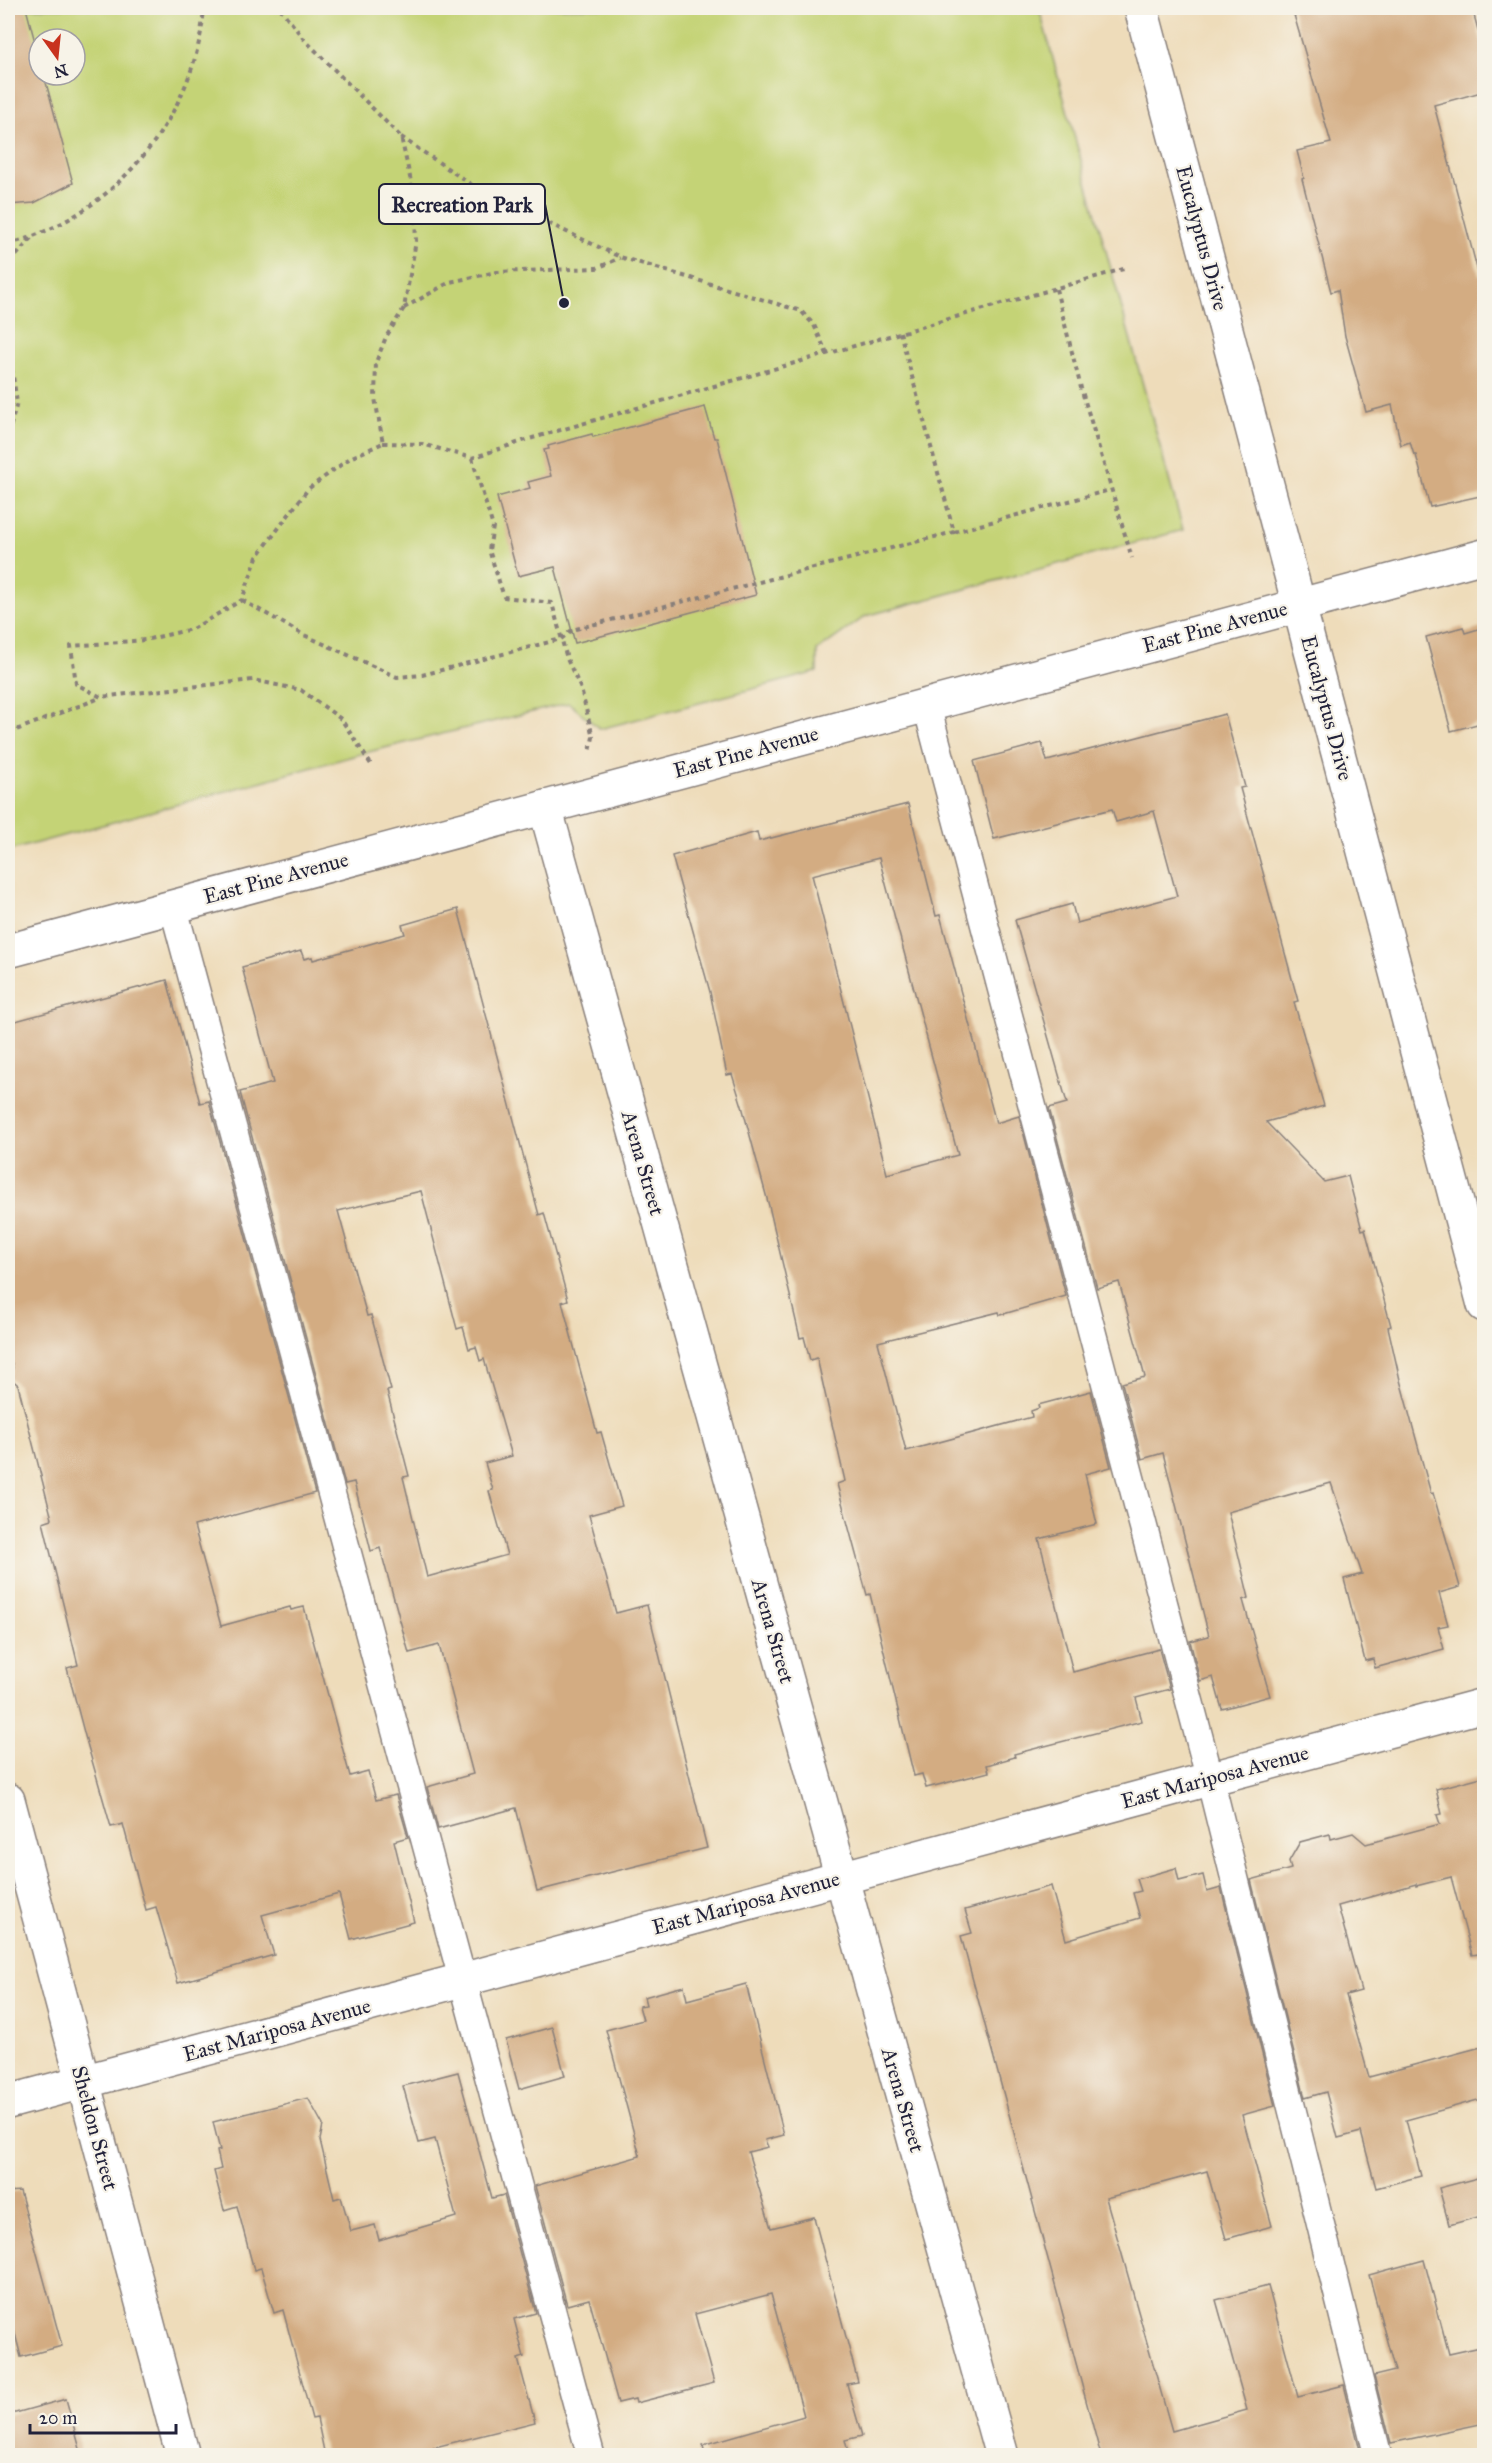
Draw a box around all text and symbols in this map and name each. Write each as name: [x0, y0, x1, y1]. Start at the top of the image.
north arrow: [27, 27, 87, 87]
text: N: [51, 60, 70, 82]
street label: Eucalyptus Drive: [1170, 163, 1234, 314]
callout: Recreation Park: [379, 184, 545, 224]
text: Recreation Park: [391, 191, 534, 218]
street label: East Pine Avenue: [1140, 595, 1291, 659]
street label: Eucalyptus Drive: [1295, 633, 1359, 784]
street label: East Pine Avenue: [671, 720, 822, 784]
street label: East Pine Avenue: [201, 846, 352, 910]
street label: Arena Street: [615, 1107, 670, 1219]
street label: Arena Street: [745, 1575, 800, 1687]
street label: East Mariposa Avenue: [1118, 1739, 1312, 1815]
street label: East Mariposa Avenue: [649, 1865, 843, 1941]
street label: East Mariposa Avenue: [180, 1992, 374, 2068]
street label: Arena Street: [875, 2044, 930, 2156]
street label: Sheldon Street: [66, 2063, 124, 2193]
scale bar: [30, 2397, 176, 2435]
text: 20 m: [39, 2407, 77, 2429]

